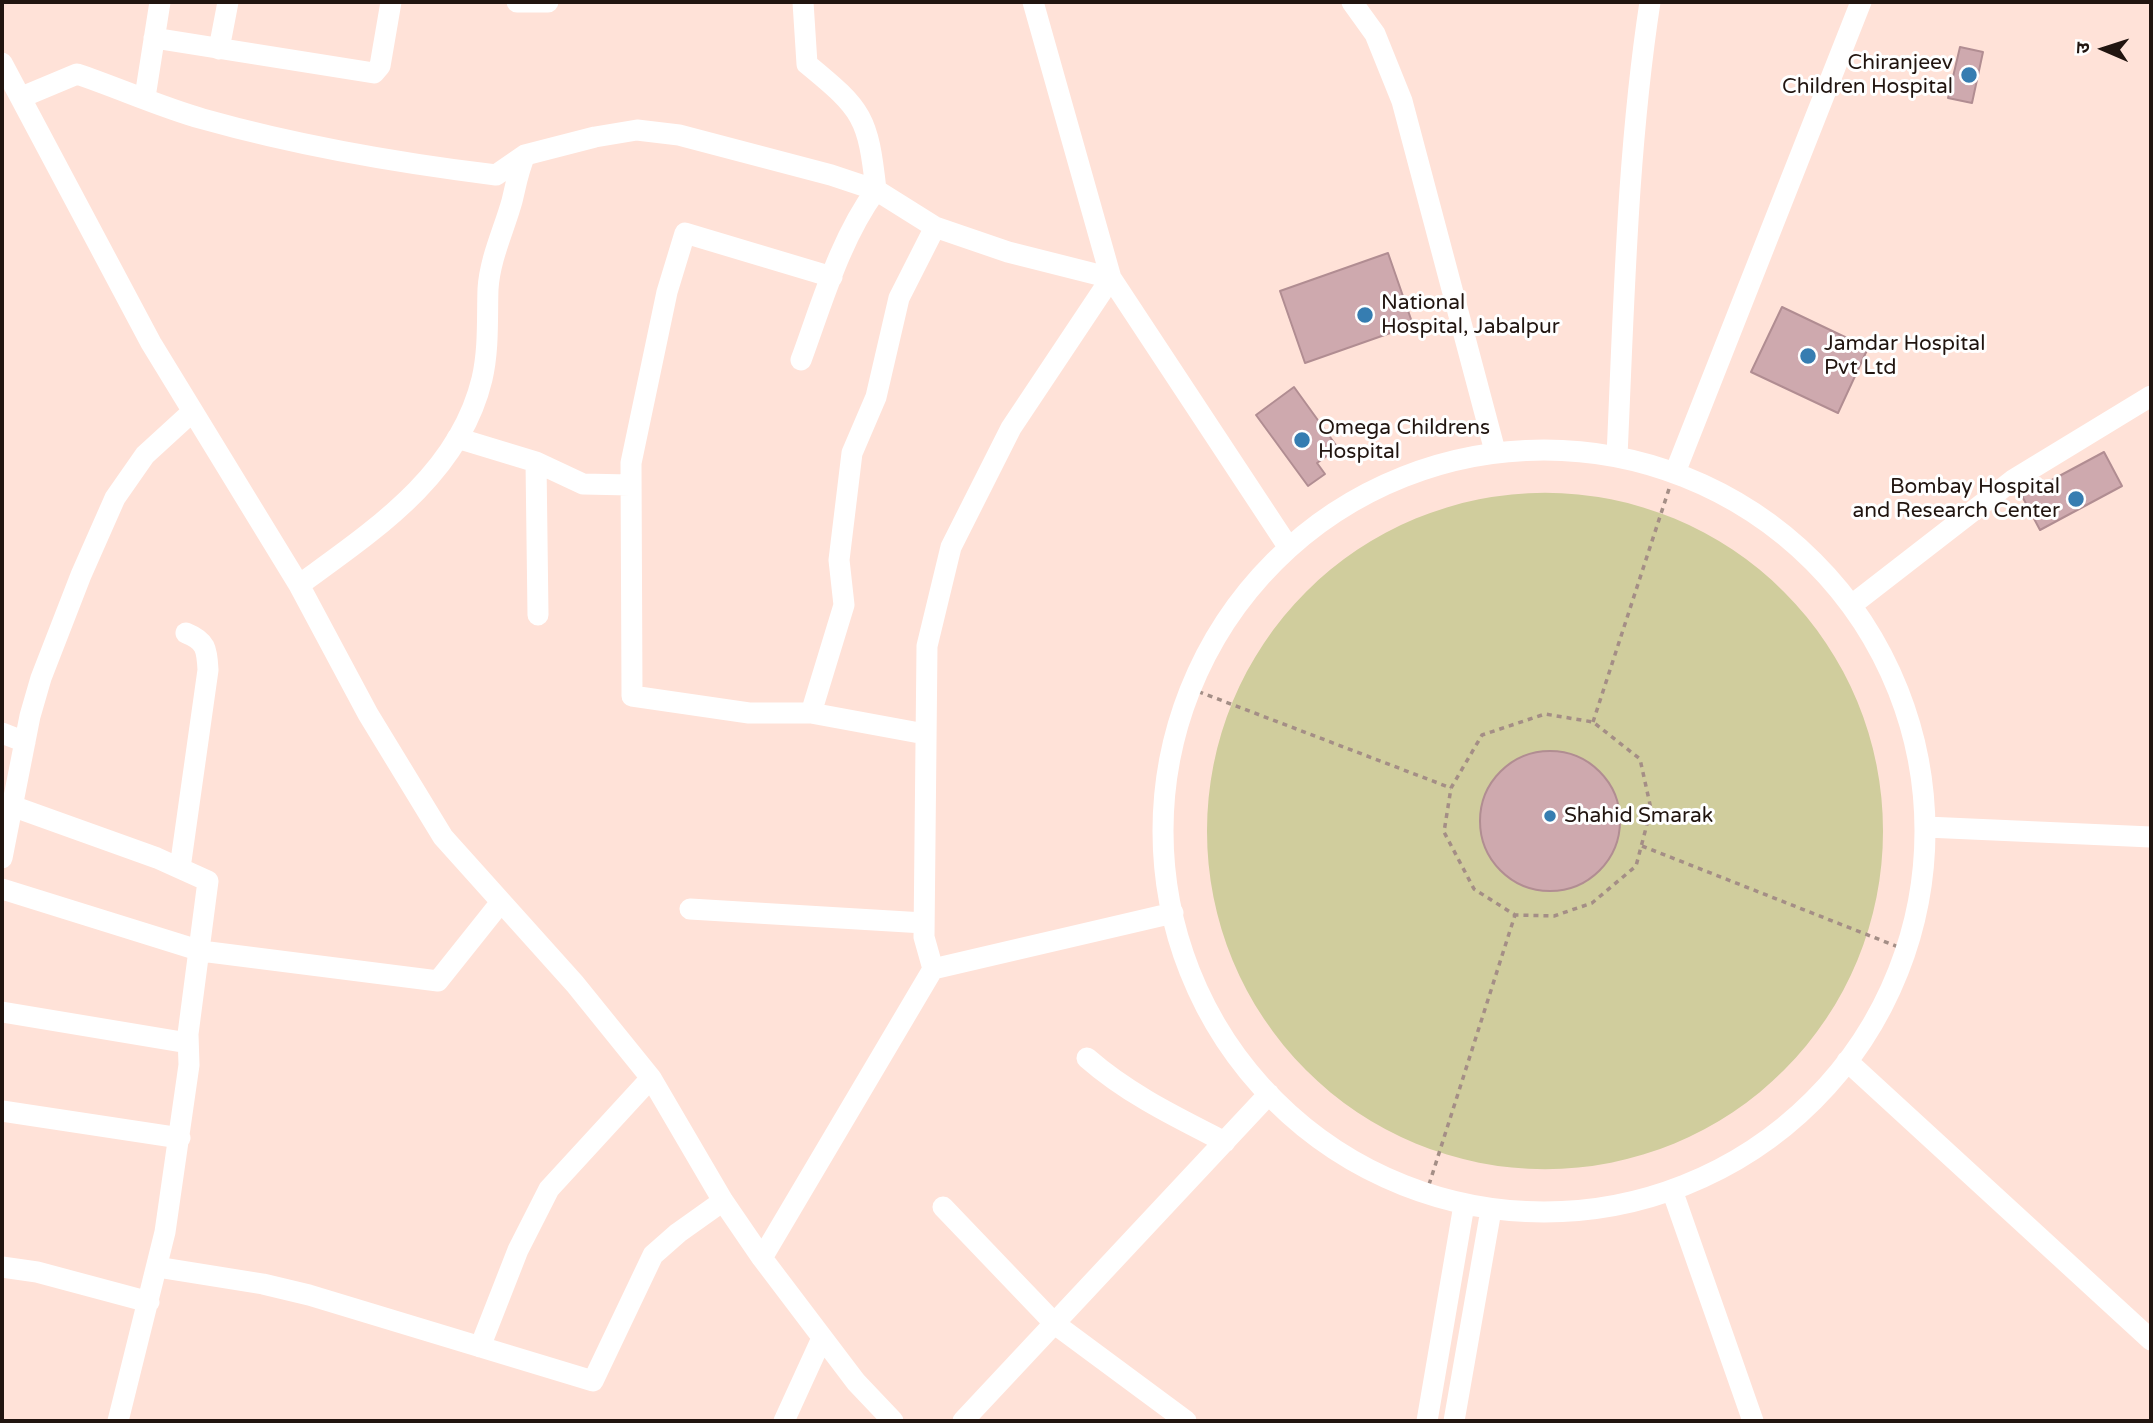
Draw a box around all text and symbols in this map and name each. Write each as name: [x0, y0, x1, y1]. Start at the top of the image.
north arrow: [2069, 14, 2139, 84]
text: उ: [2072, 42, 2094, 54]
place label: Chiranjeev Children Hospital: [1782, 50, 1953, 100]
marker: Chiranjeev Children Hospital: [1959, 65, 1979, 85]
place label: National Hospital, Jabalpur: [1381, 290, 1560, 340]
marker: National Hospital, Jabalpur: [1355, 305, 1375, 325]
place label: Jamdar Hospital Pvt Ltd: [1824, 331, 1985, 381]
marker: Jamdar Hospital Pvt Ltd: [1798, 346, 1818, 366]
place label: Omega Childrens Hospital: [1318, 415, 1490, 465]
marker: Omega Childrens Hospital: [1292, 430, 1312, 450]
place label: Bombay Hospital and Research Center: [1852, 474, 2060, 524]
marker: Bombay Hospital and Research Center: [2066, 489, 2086, 509]
place label: Shahid Smarak: [1564, 803, 1713, 829]
marker: Shahid Smarak: [1542, 808, 1558, 824]

